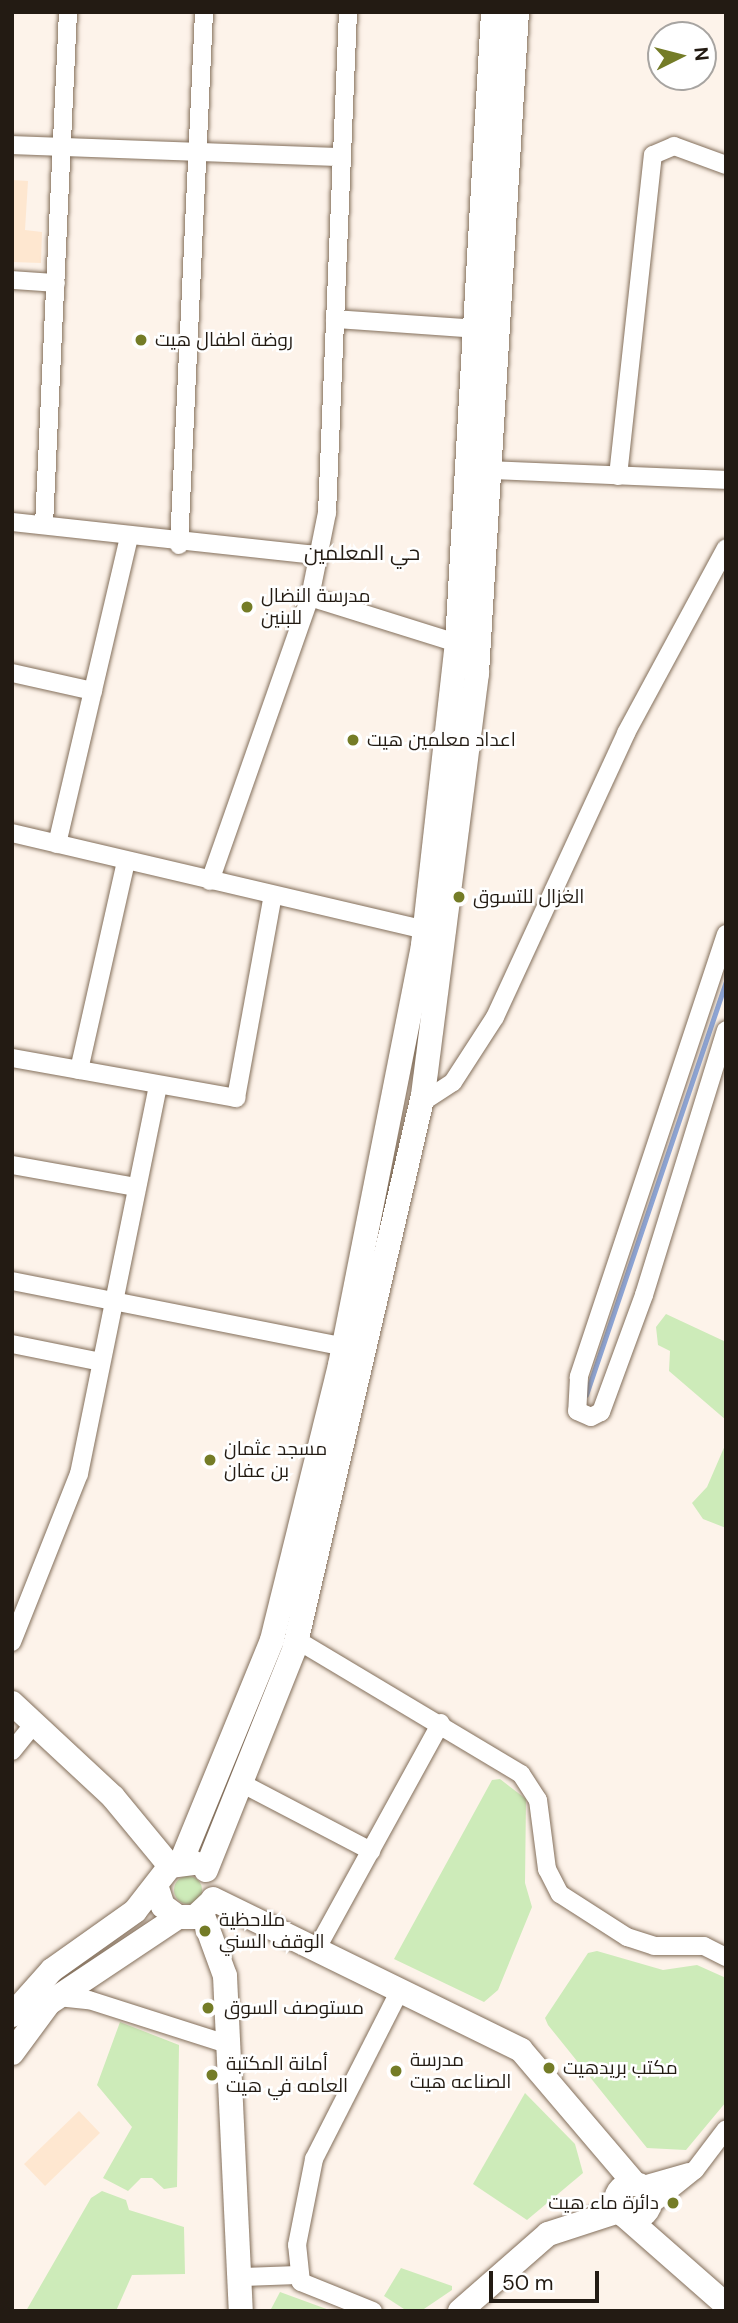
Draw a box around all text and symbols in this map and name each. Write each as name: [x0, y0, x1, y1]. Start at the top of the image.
north arrow: [647, 21, 717, 91]
text: N: [688, 46, 715, 62]
place label: روضة اطفال هيت: [155, 329, 293, 351]
marker: روضة اطفال هيت: [133, 332, 149, 348]
district label: حي المعلمين: [304, 540, 420, 566]
place label: مدرسة النضال للبنين: [261, 585, 370, 629]
marker: مدرسة النضال للبنين: [239, 599, 255, 615]
place label: اعداد معلمين هيت: [367, 729, 516, 751]
marker: اعداد معلمين هيت: [345, 732, 361, 748]
place label: الغزال للتسوق: [473, 886, 584, 908]
marker: الغزال للتسوق: [451, 889, 467, 905]
place label: مسجد عثمان بن عفان: [224, 1438, 327, 1482]
marker: مسجد عثمان بن عفان: [202, 1452, 218, 1468]
place label: ملاحظية الوقف السني: [219, 1909, 325, 1953]
marker: ملاحظية الوقف السني: [197, 1923, 213, 1939]
place label: مستوصف السوق: [224, 1997, 364, 2019]
marker: مستوصف السوق: [198, 1998, 218, 2018]
place label: مدرسة الصناعه هيت: [410, 2049, 511, 2093]
place label: أمانة المكتبة العامه في هيت: [226, 2053, 348, 2097]
place label: مكتب بريدهيت: [563, 2057, 678, 2079]
marker: مكتب بريدهيت: [541, 2060, 557, 2076]
marker: مدرسة الصناعه هيت: [388, 2063, 404, 2079]
marker: أمانة المكتبة العامه في هيت: [204, 2067, 220, 2083]
place label: دائرة ماء هيت: [548, 2192, 659, 2214]
marker: دائرة ماء هيت: [665, 2195, 681, 2211]
scale bar: [493, 2256, 603, 2300]
text: 50 m: [502, 2269, 553, 2297]

